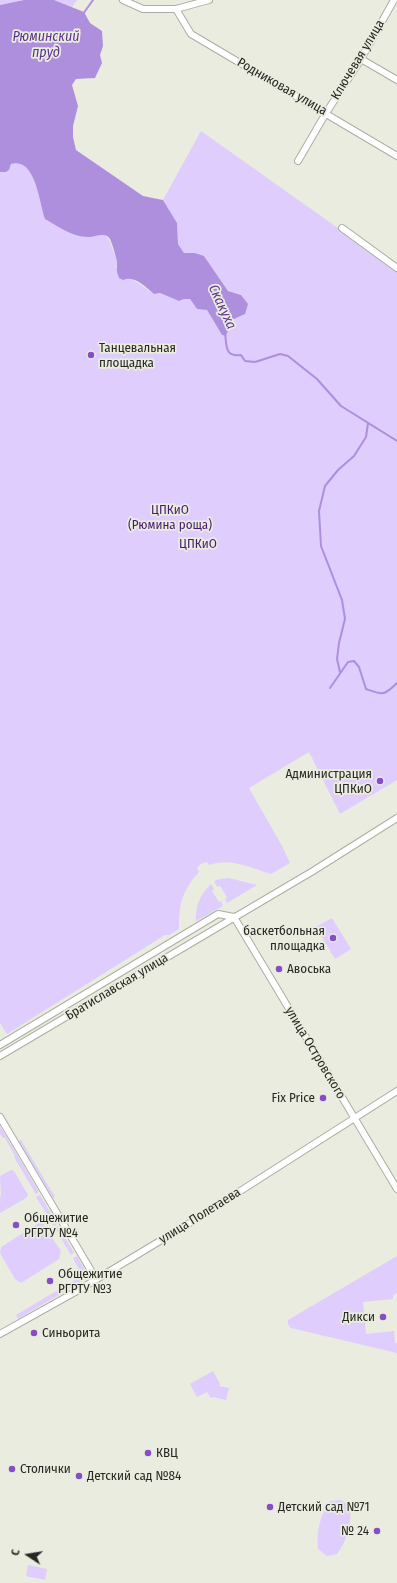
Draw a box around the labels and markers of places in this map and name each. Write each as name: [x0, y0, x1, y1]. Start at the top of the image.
place label: Танцевальная площадка: [99, 340, 176, 371]
marker: Танцевальная площадка: [86, 350, 96, 360]
place label: Администрация ЦПКиО: [285, 766, 372, 797]
marker: Администрация ЦПКиО: [375, 776, 385, 786]
place label: баскетбольная площадка: [243, 923, 325, 954]
marker: баскетбольная площадка: [328, 933, 338, 943]
place label: Авоська: [287, 961, 331, 977]
marker: Авоська: [274, 964, 284, 974]
place label: Fix Price: [272, 1090, 315, 1106]
marker: Fix Price: [318, 1093, 328, 1103]
place label: Общежитие РГРТУ №4: [24, 1210, 88, 1241]
marker: Общежитие РГРТУ №4: [11, 1220, 21, 1230]
place label: Общежитие РГРТУ №3: [58, 1266, 122, 1297]
marker: Общежитие РГРТУ №3: [45, 1276, 55, 1286]
place label: Дикси: [342, 1309, 375, 1325]
marker: Дикси: [378, 1312, 388, 1322]
place label: Синьорита: [42, 1325, 100, 1341]
marker: Синьорита: [29, 1328, 39, 1338]
place label: КВЦ: [156, 1445, 178, 1461]
marker: КВЦ: [143, 1448, 153, 1458]
place label: Столички: [20, 1461, 71, 1477]
marker: Столички: [7, 1464, 17, 1474]
place label: Детский сад №84: [87, 1468, 181, 1484]
marker: Детский сад №84: [74, 1471, 84, 1481]
place label: Детский сад №71: [278, 1499, 370, 1515]
marker: Детский сад №71: [265, 1502, 275, 1512]
place label: № 24: [341, 1523, 369, 1539]
marker: № 24: [372, 1526, 382, 1536]

